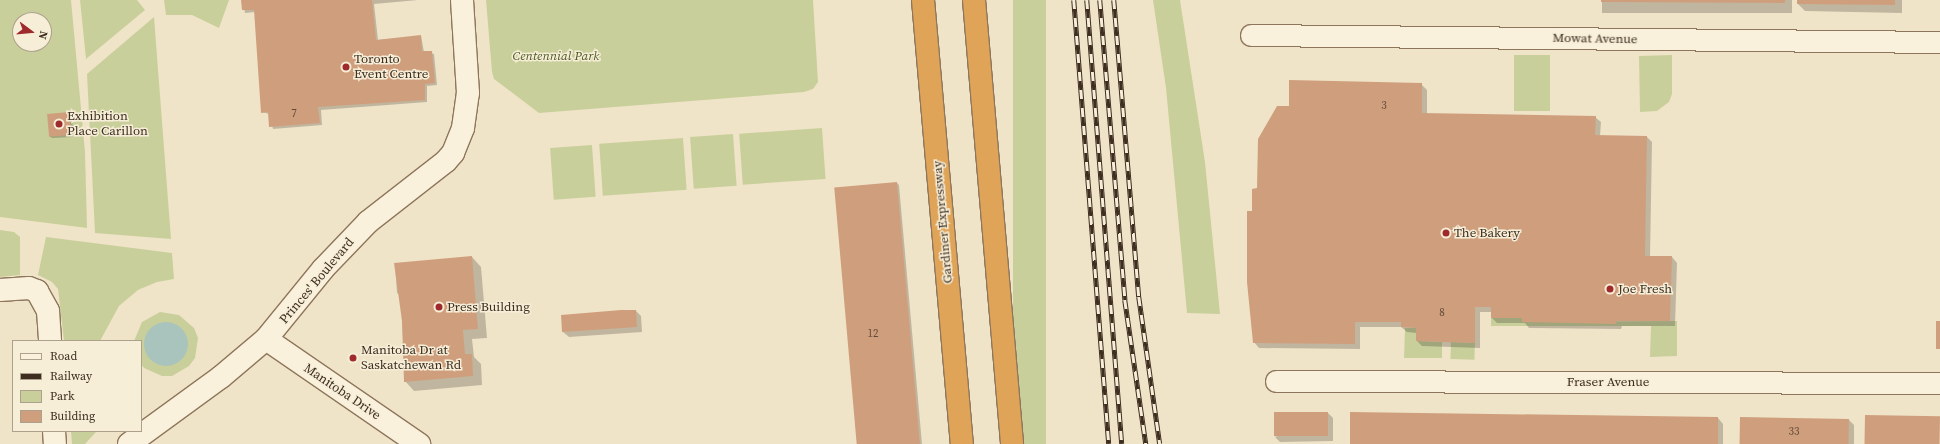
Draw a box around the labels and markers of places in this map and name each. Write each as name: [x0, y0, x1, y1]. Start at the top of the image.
place label: Toronto Event Centre: [354, 52, 428, 83]
marker: Toronto Event Centre: [341, 62, 351, 72]
place label: Exhibition Place Carillon: [67, 109, 148, 140]
marker: Exhibition Place Carillon: [54, 119, 64, 129]
place label: The Bakery: [1454, 225, 1520, 241]
marker: The Bakery: [1441, 228, 1451, 238]
place label: Joe Fresh: [1618, 281, 1672, 297]
marker: Joe Fresh: [1605, 284, 1615, 294]
place label: Press Building: [447, 299, 530, 315]
marker: Press Building: [434, 302, 444, 312]
place label: Manitoba Dr at Saskatchewan Rd: [361, 343, 461, 374]
marker: Manitoba Dr at Saskatchewan Rd: [348, 353, 358, 363]

